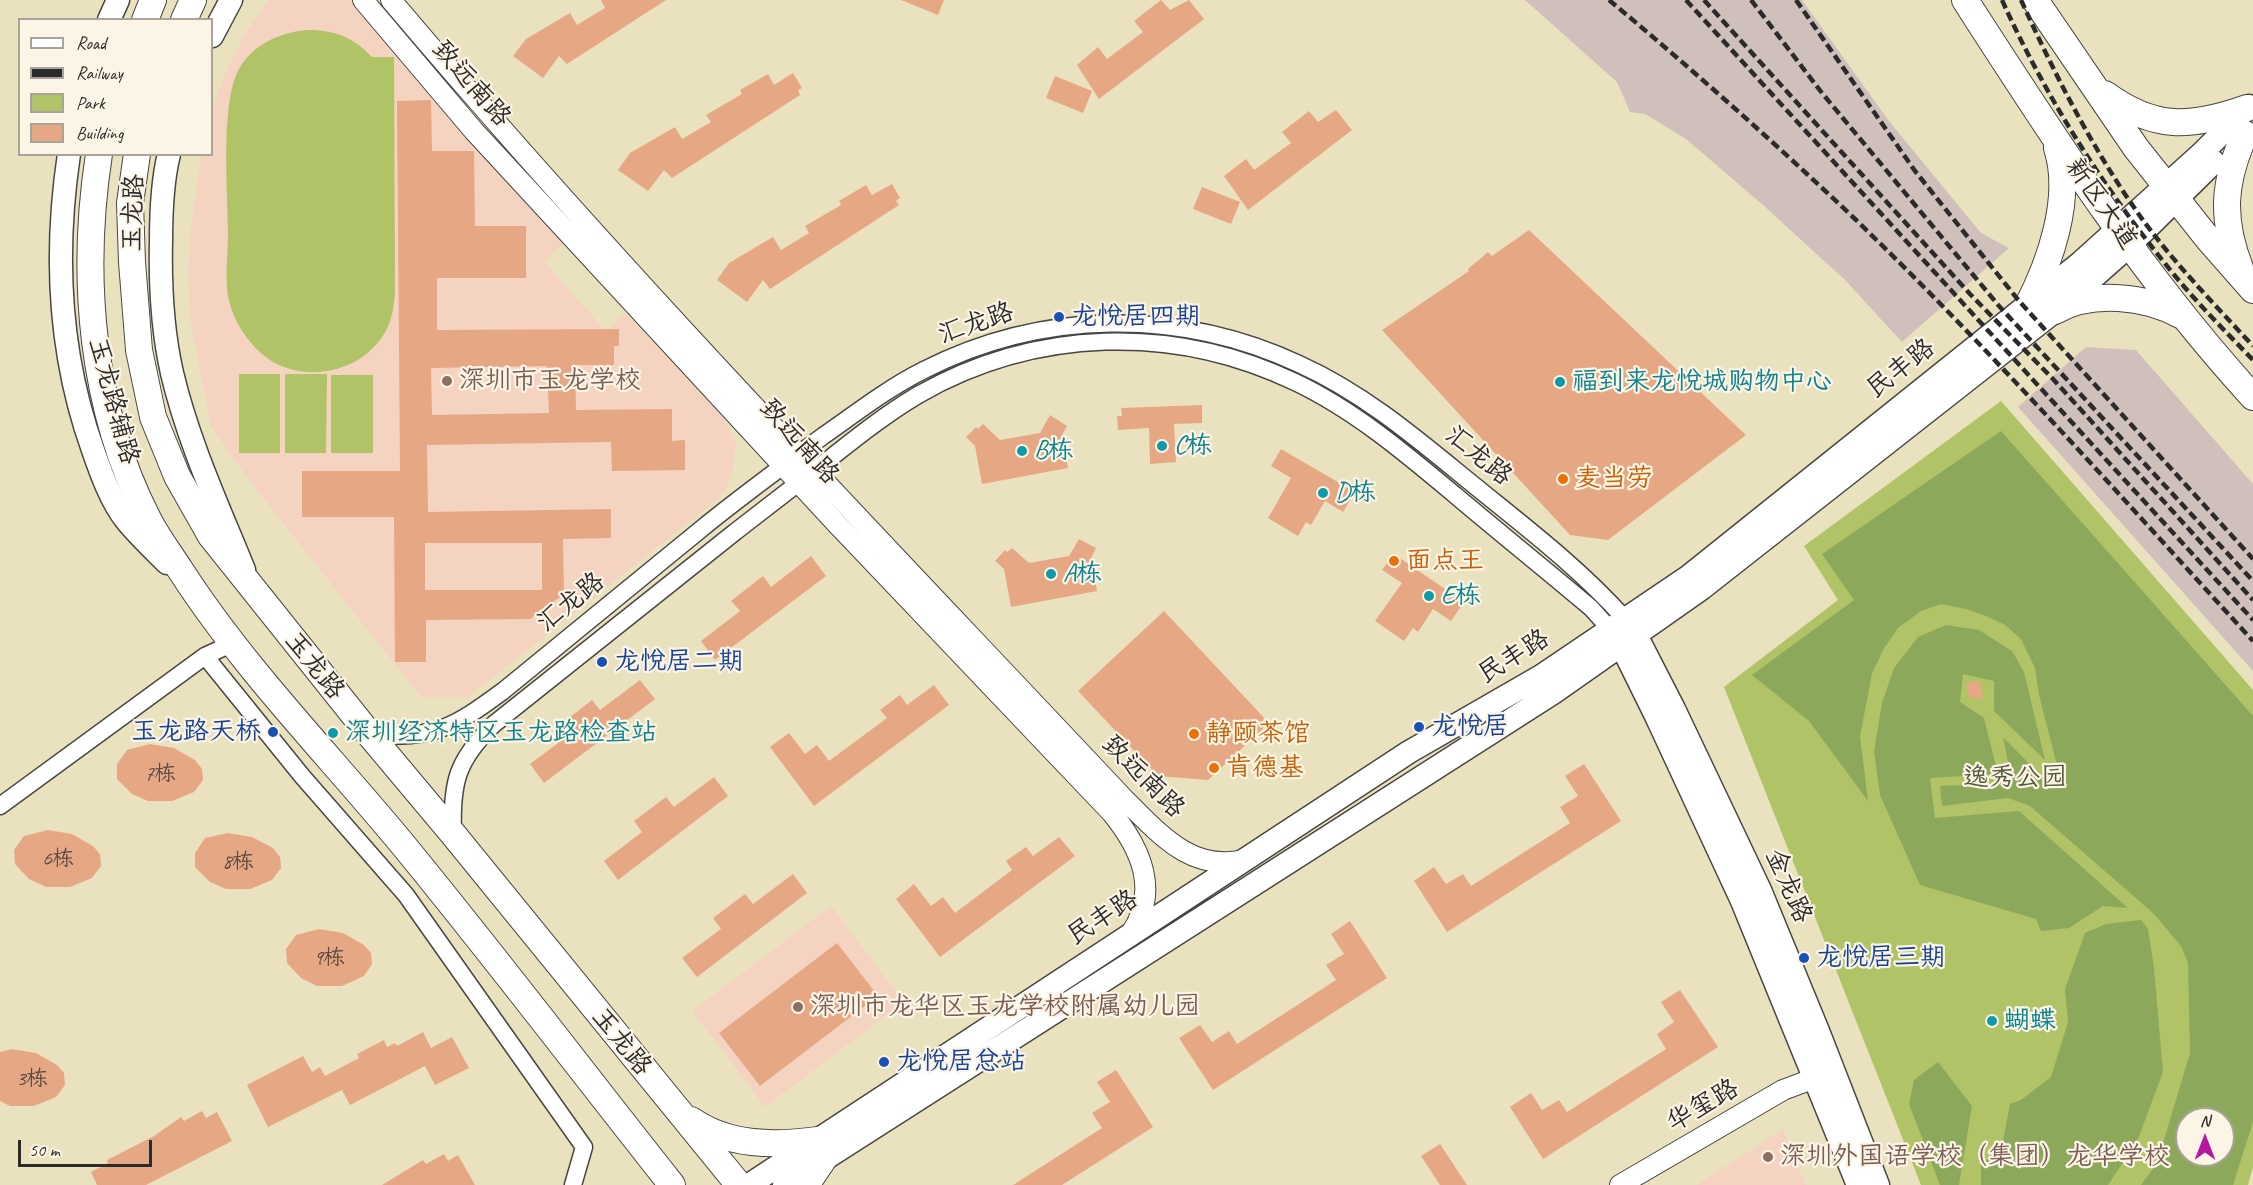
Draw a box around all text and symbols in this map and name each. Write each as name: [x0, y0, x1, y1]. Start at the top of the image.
legend: [18, 18, 213, 156]
text: Road: [76, 32, 106, 54]
street label: 致远南路: [425, 35, 517, 133]
text: Railway: [76, 62, 123, 84]
text: Park: [76, 92, 105, 114]
text: Building: [76, 122, 123, 144]
street label: 新区大道: [2058, 152, 2144, 256]
street label: 玉龙路: [117, 173, 151, 253]
street label: 汇龙路: [934, 297, 1018, 351]
place label: 龙悦居四期: [1071, 301, 1201, 333]
marker: 龙悦居四期: [1052, 310, 1066, 324]
street label: 民丰路: [1861, 333, 1941, 405]
street label: 玉龙路辅路: [81, 334, 145, 468]
place label: 深圳市玉龙学校: [459, 365, 641, 397]
place label: 福到来龙悦城购物中心: [1572, 366, 1832, 398]
marker: 深圳市玉龙学校: [440, 374, 454, 388]
marker: 福到来龙悦城购物中心: [1553, 375, 1567, 389]
street label: 致远南路: [753, 393, 845, 491]
street label: 汇龙路: [1438, 419, 1518, 493]
place label: C栋: [1174, 430, 1212, 462]
place label: B栋: [1034, 435, 1074, 467]
marker: C栋: [1155, 439, 1169, 453]
marker: B栋: [1015, 444, 1029, 458]
place label: 麦当劳: [1575, 463, 1653, 495]
marker: 麦当劳: [1556, 472, 1570, 486]
place label: D栋: [1335, 477, 1376, 509]
marker: D栋: [1316, 486, 1330, 500]
place label: 面点王: [1406, 545, 1484, 577]
marker: 面点王: [1387, 554, 1401, 568]
place label: A栋: [1063, 558, 1102, 590]
street label: 汇龙路: [531, 566, 611, 640]
marker: A栋: [1044, 567, 1058, 581]
place label: E栋: [1441, 580, 1481, 612]
marker: E栋: [1422, 589, 1436, 603]
street label: 民丰路: [1473, 623, 1555, 691]
street label: 玉龙路: [277, 626, 351, 706]
place label: 龙悦居二期: [614, 646, 744, 678]
marker: 龙悦居二期: [595, 655, 609, 669]
place label: 龙悦居: [1431, 711, 1509, 743]
place label: 玉龙路天桥: [131, 716, 261, 748]
place label: 深圳经济特区玉龙路检查站: [345, 717, 657, 749]
place label: 静颐茶馆: [1206, 718, 1310, 750]
marker: 龙悦居: [1412, 720, 1426, 734]
marker: 玉龙路天桥: [266, 725, 280, 739]
marker: 深圳经济特区玉龙路检查站: [326, 726, 340, 740]
marker: 静颐茶馆: [1187, 727, 1201, 741]
street label: 致远南路: [1095, 729, 1191, 825]
place label: 肯德基: [1226, 752, 1304, 784]
house number: 7栋: [144, 761, 176, 787]
marker: 肯德基: [1207, 761, 1221, 775]
park label: 逸秀公园: [1963, 762, 2067, 794]
street label: 金龙路: [1758, 844, 1818, 928]
house number: 6栋: [42, 846, 74, 872]
house number: 8栋: [222, 849, 254, 875]
street label: 民丰路: [1062, 884, 1144, 952]
place label: 龙悦居三期: [1816, 942, 1946, 974]
house number: 9栋: [313, 945, 345, 971]
marker: 龙悦居三期: [1797, 951, 1811, 965]
place label: 深圳市龙华区玉龙学校附属幼儿园: [810, 991, 1200, 1023]
marker: 深圳市龙华区玉龙学校附属幼儿园: [791, 1000, 805, 1014]
street label: 玉龙路: [584, 1002, 658, 1082]
place label: 蝴蝶: [2004, 1005, 2056, 1037]
marker: 蝴蝶: [1985, 1014, 1999, 1028]
place label: 龙悦居总站: [896, 1046, 1026, 1078]
marker: 龙悦居总站: [877, 1055, 891, 1069]
house number: 3栋: [16, 1066, 48, 1092]
street label: 华玺路: [1661, 1073, 1745, 1139]
north arrow: [2175, 1107, 2235, 1167]
text: N: [2200, 1111, 2210, 1131]
scale bar: [21, 1128, 154, 1166]
text: 50 m: [29, 1139, 60, 1161]
place label: 深圳外国语学校（集团）龙华学校: [1780, 1141, 2170, 1173]
marker: 深圳外国语学校（集团）龙华学校: [1761, 1150, 1775, 1164]

